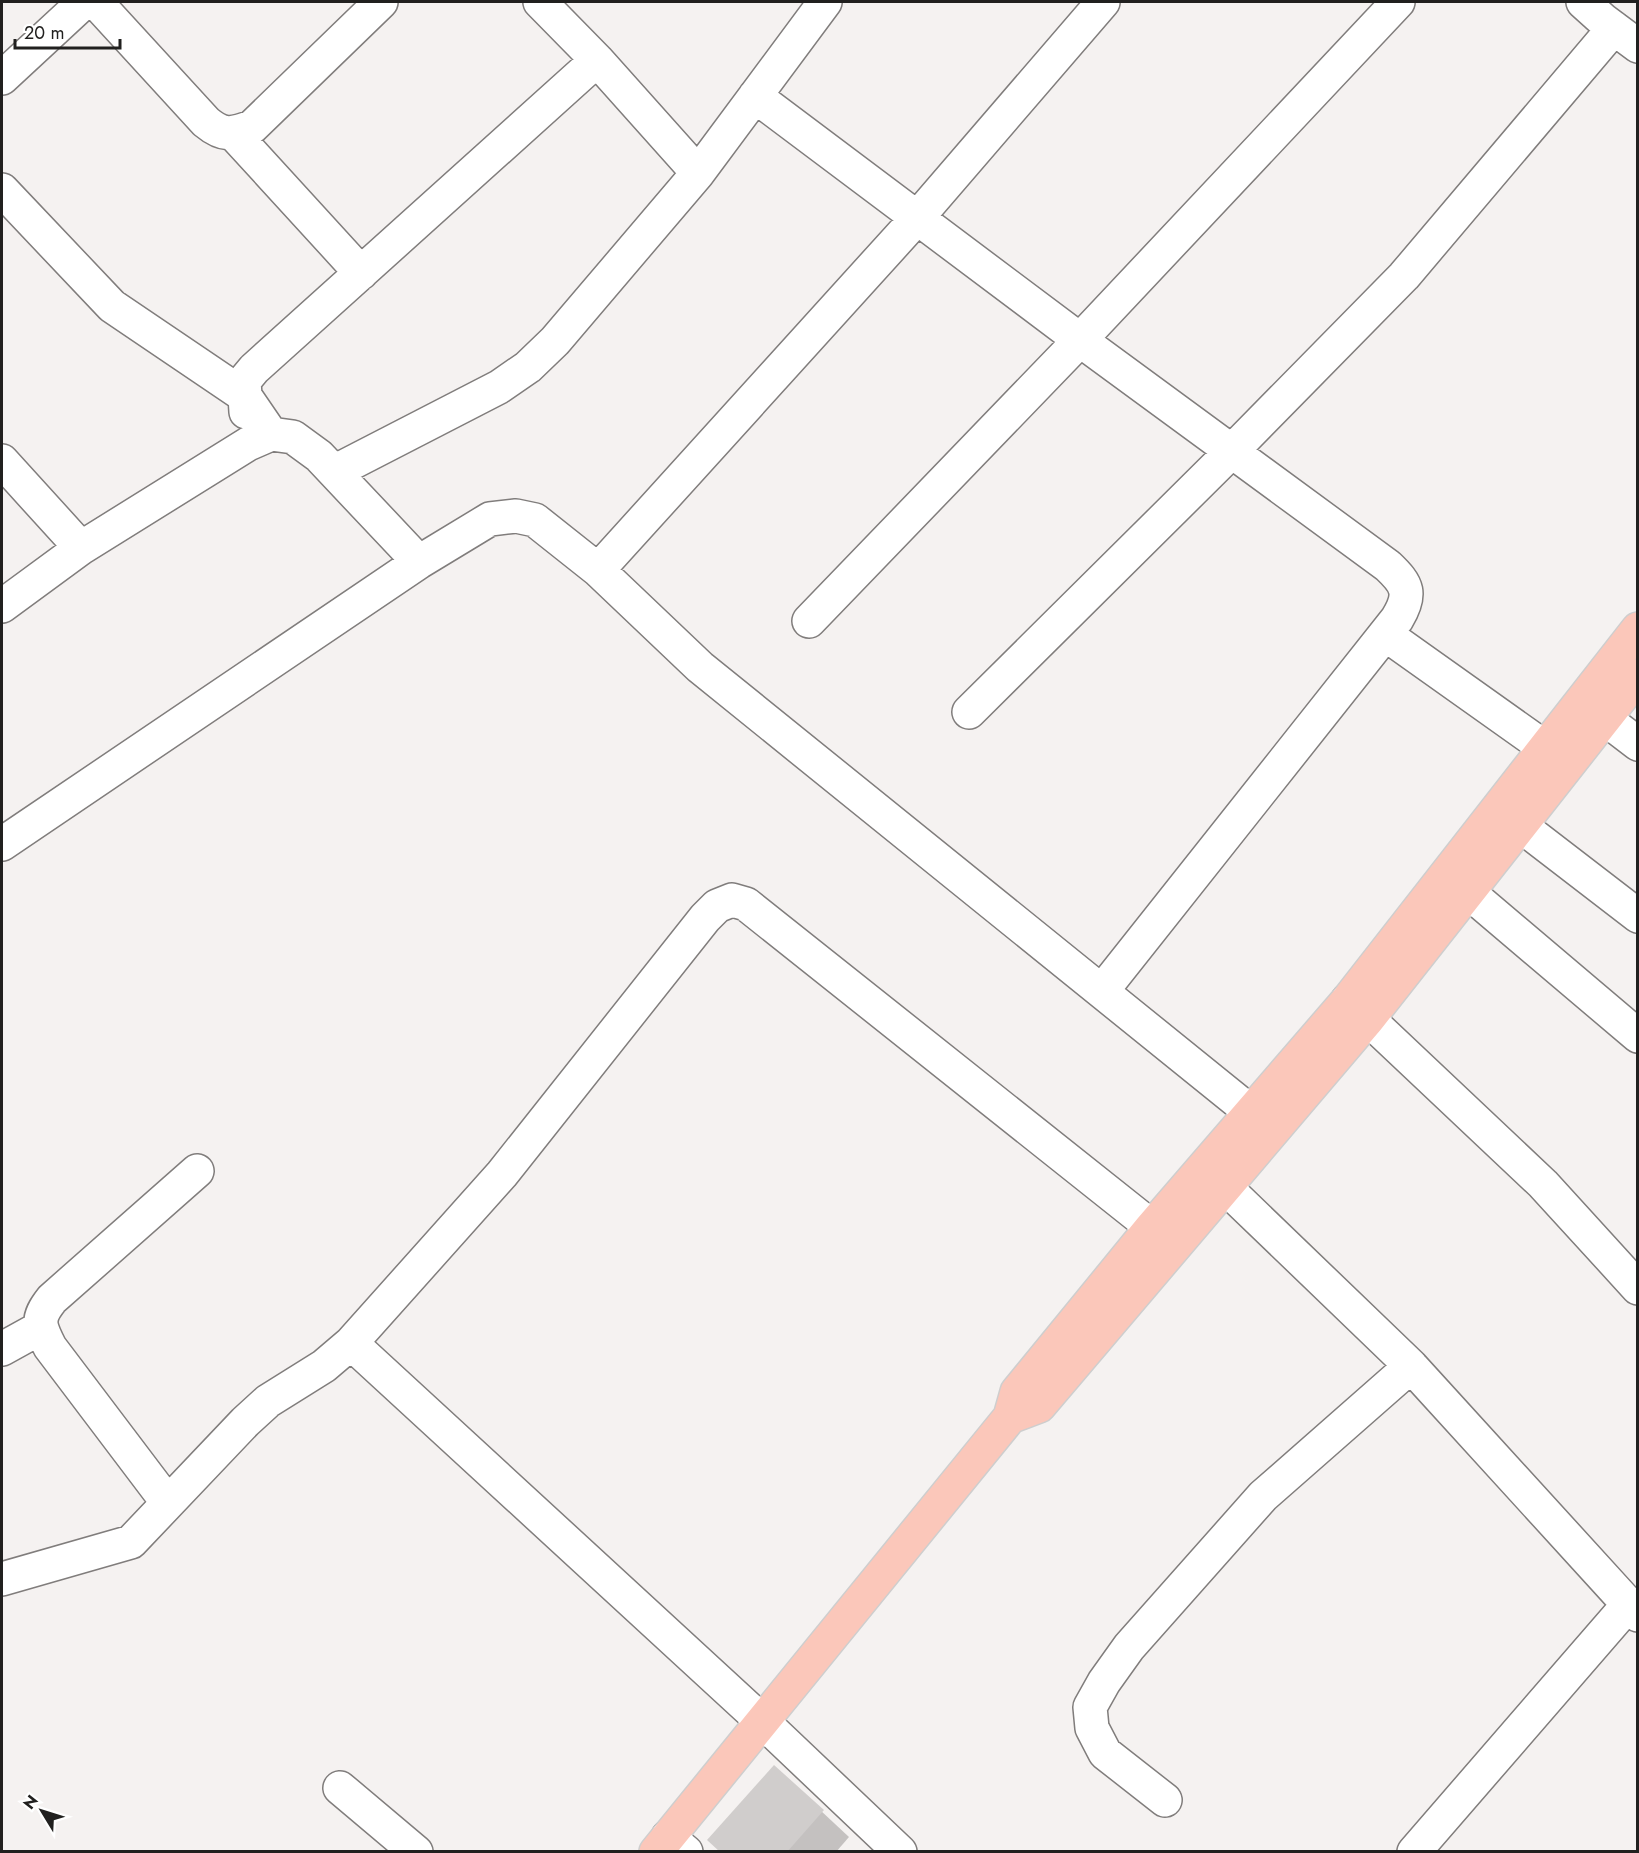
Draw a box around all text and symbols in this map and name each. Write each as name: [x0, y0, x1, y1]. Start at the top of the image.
scale bar: [15, 12, 120, 50]
text: 20 m: [24, 20, 64, 46]
north arrow: [12, 1781, 72, 1841]
text: N: [18, 1790, 44, 1814]

